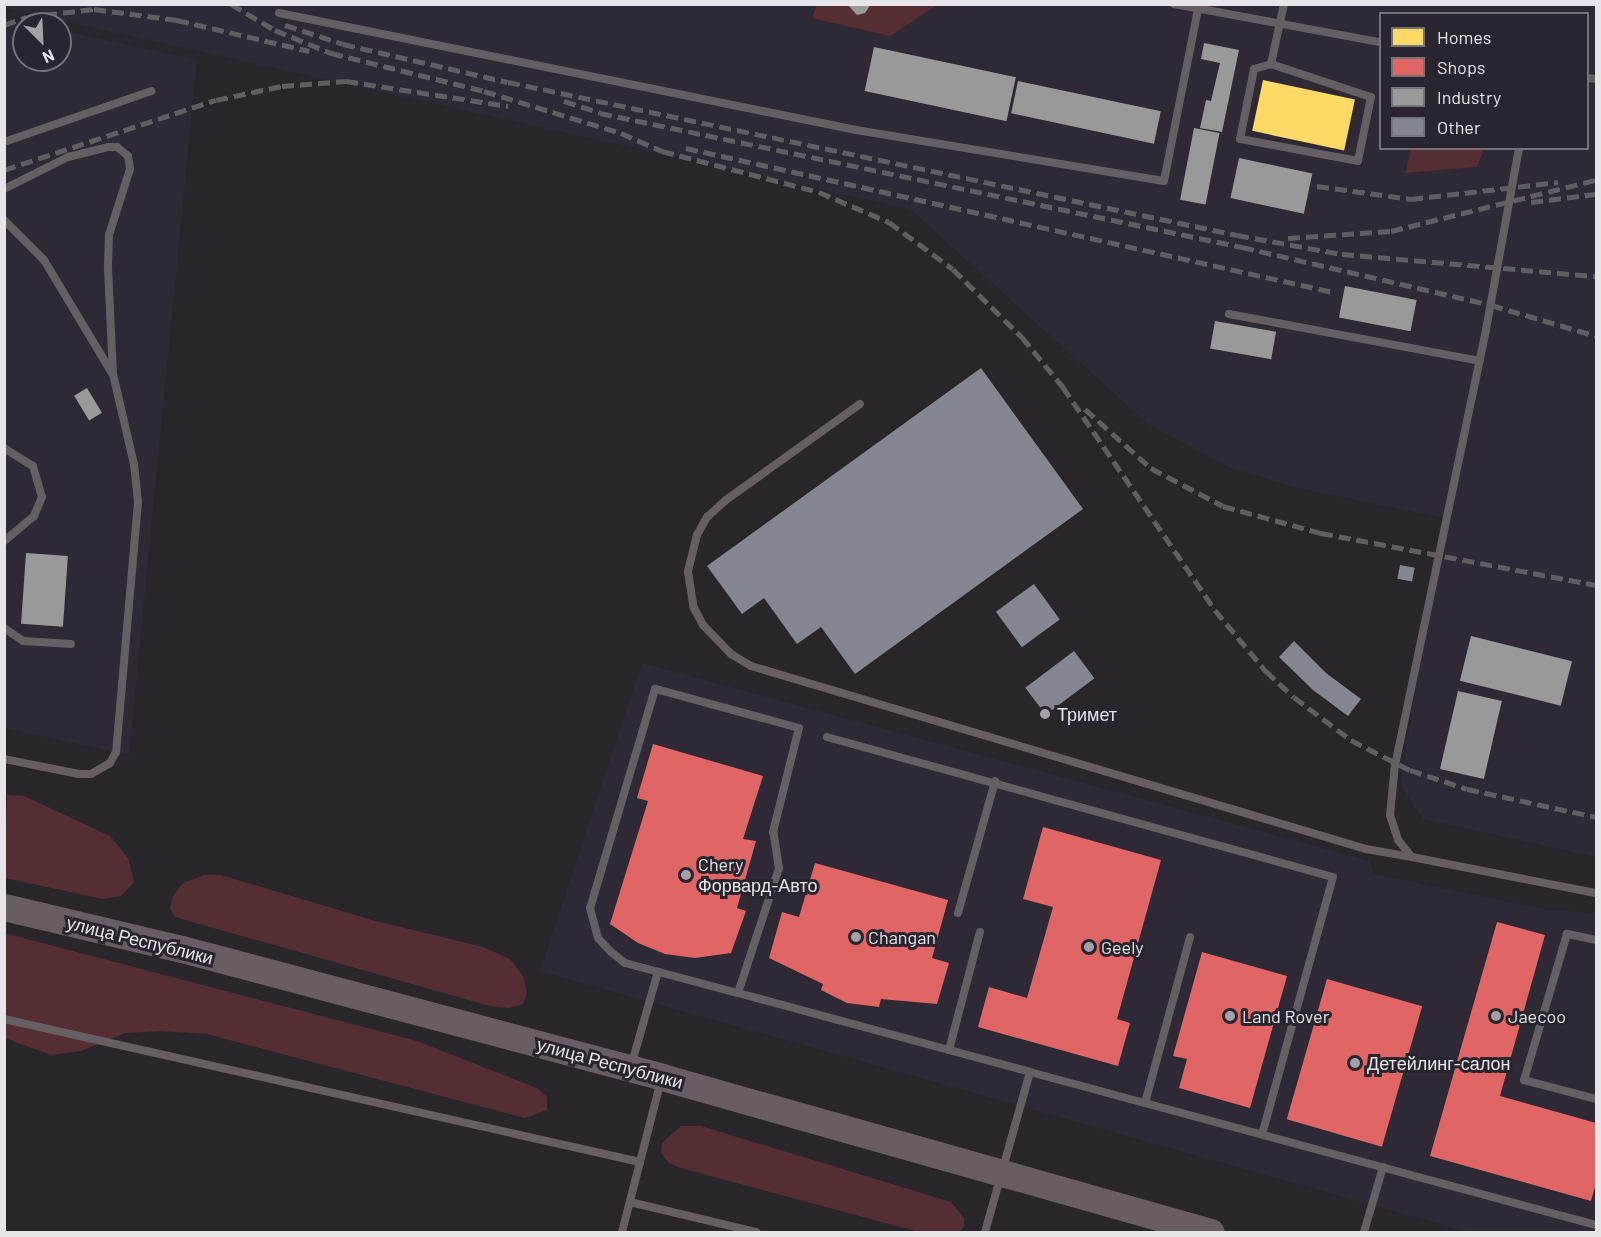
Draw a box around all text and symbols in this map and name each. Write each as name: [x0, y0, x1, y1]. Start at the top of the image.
north arrow: [12, 12, 72, 72]
legend: [1379, 12, 1589, 150]
text: Homes: [1437, 26, 1491, 48]
text: N: [40, 46, 57, 68]
text: Shops: [1437, 56, 1486, 78]
text: Industry: [1437, 86, 1501, 108]
text: Other: [1437, 116, 1480, 138]
place label: Тримет: [1057, 703, 1117, 725]
marker: Тримет: [1038, 707, 1052, 721]
place label: Chery Форвард-Авто: [698, 854, 817, 896]
marker: Chery Форвард-Авто: [679, 868, 693, 882]
street label: улица Республики: [64, 911, 216, 969]
place label: Changan: [868, 926, 936, 948]
marker: Changan: [849, 930, 863, 944]
place label: Geely: [1101, 936, 1144, 958]
marker: Geely: [1082, 940, 1096, 954]
place label: Land Rover: [1242, 1005, 1329, 1027]
place label: Jaecoo: [1508, 1005, 1566, 1027]
marker: Land Rover: [1223, 1009, 1237, 1023]
marker: Jaecoo: [1489, 1009, 1503, 1023]
street label: улица Республики: [535, 1033, 685, 1093]
place label: Детейлинг-салон: [1367, 1052, 1511, 1074]
marker: Детейлинг-салон: [1348, 1056, 1362, 1070]

